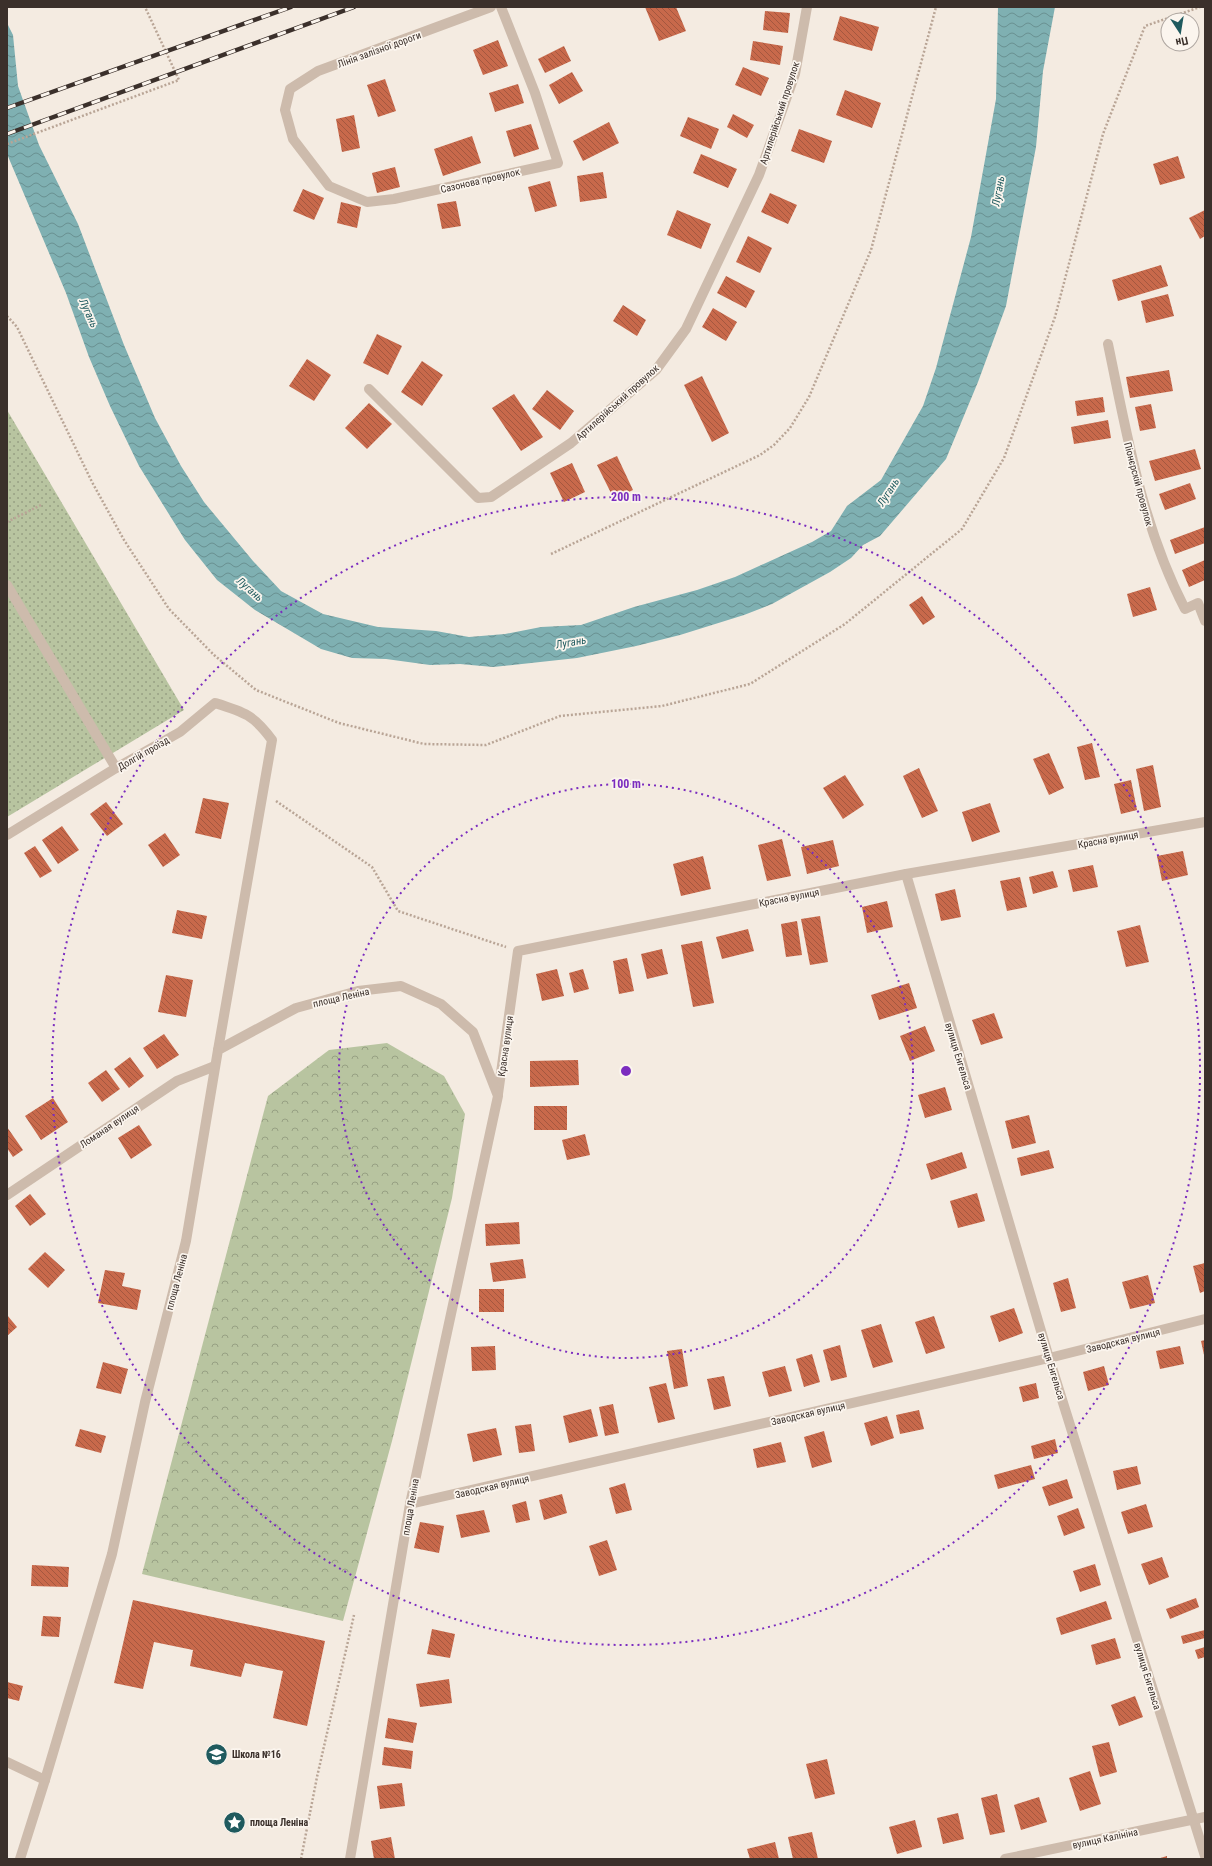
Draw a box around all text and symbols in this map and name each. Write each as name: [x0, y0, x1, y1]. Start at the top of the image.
north arrow: [1160, 12, 1200, 52]
street label: Лінія залізної дороги: [336, 29, 422, 70]
text: Пн: [1175, 34, 1189, 49]
street label: Артилерійський провулок: [758, 60, 801, 166]
street label: Сазонова провулок: [439, 166, 521, 195]
water label: Лугань: [989, 175, 1008, 208]
water label: Лугань: [76, 296, 101, 330]
street label: Артилерійський провулок: [574, 362, 661, 442]
street label: Піонєрскій провулок: [1122, 441, 1155, 527]
water label: Лугань: [874, 476, 902, 509]
text: 200 m: [611, 490, 641, 504]
water label: Лугань: [233, 574, 265, 604]
water label: Лугань: [554, 633, 587, 652]
street label: Долгій проїзд: [116, 734, 171, 773]
text: 100 m: [611, 777, 641, 791]
street label: Красна вулиця: [1077, 829, 1139, 850]
street label: Красна вулиця: [758, 886, 820, 909]
street label: площа Леніна: [312, 986, 371, 1009]
street label: Красна вулиця: [496, 1015, 515, 1077]
street label: вулиця Енгельса: [943, 1021, 974, 1091]
centre of rings: [619, 1064, 633, 1078]
street label: Ломаная вулиця: [78, 1103, 141, 1150]
street label: площа Леніна: [164, 1253, 189, 1311]
street label: Заводская вулиця: [1085, 1326, 1161, 1355]
street label: вулиця Енгельса: [1036, 1331, 1067, 1401]
street label: Заводская вулиця: [770, 1400, 846, 1427]
street label: Заводская вулиця: [454, 1473, 530, 1500]
street label: площа Леніна: [400, 1478, 421, 1536]
street label: вулиця Енгельса: [1132, 1641, 1163, 1711]
school or university icon: Школа №16: [204, 1741, 230, 1767]
place label: Школа №16: [232, 1749, 281, 1760]
place icon: площа Леніна: [222, 1809, 248, 1835]
place label: площа Леніна: [250, 1817, 308, 1828]
street label: вулиця Калініна: [1071, 1826, 1139, 1851]

